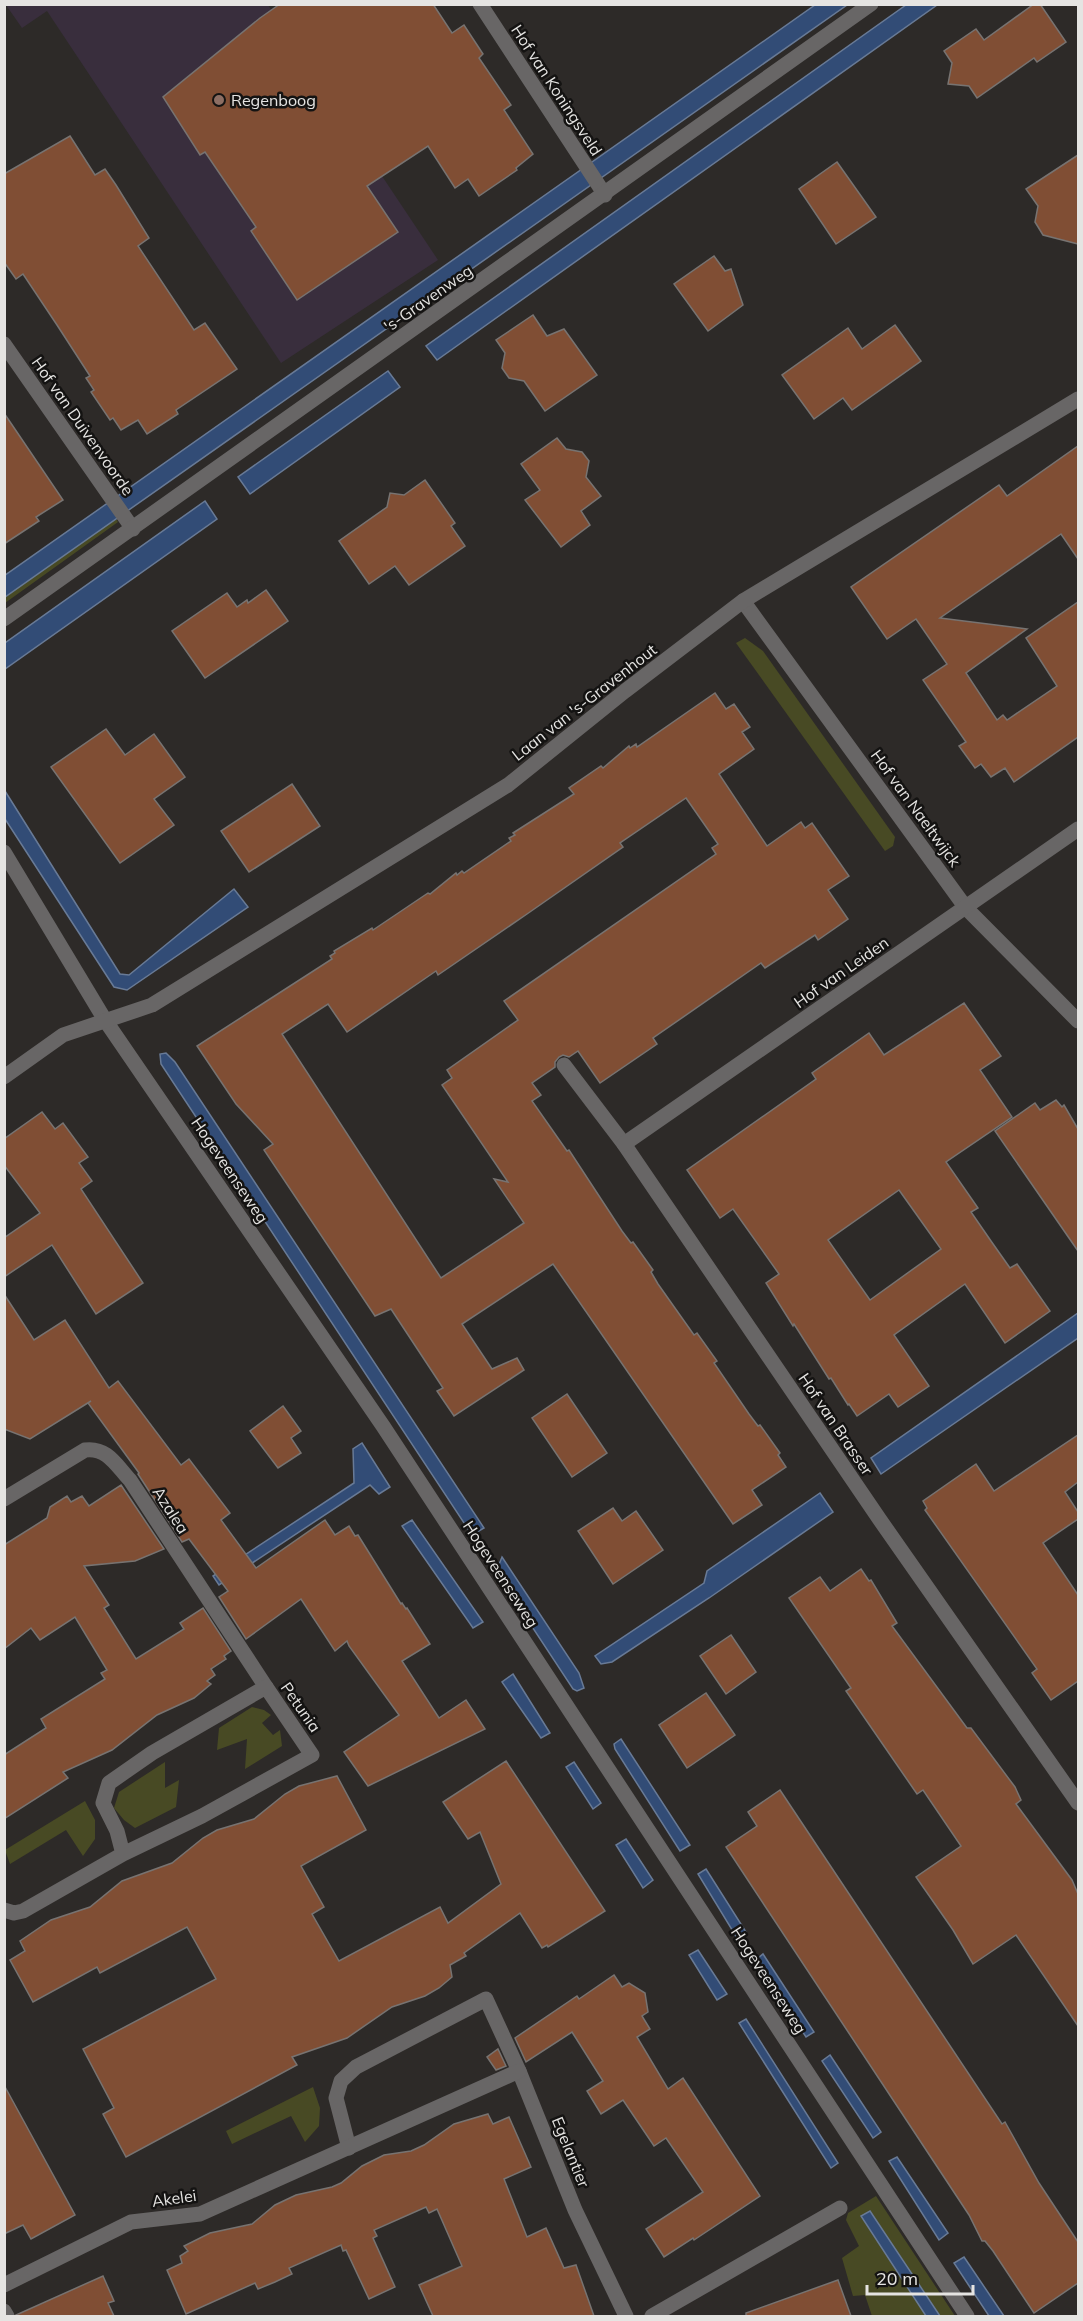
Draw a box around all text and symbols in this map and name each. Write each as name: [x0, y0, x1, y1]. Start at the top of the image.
street label: Hof van Koningsveld: [507, 21, 607, 159]
place label: Regenboog: [231, 90, 316, 110]
marker: Regenboog: [212, 93, 226, 107]
street label: 's-Gravenweg: [380, 260, 476, 336]
street label: Hof van Duivenvoorde: [28, 353, 138, 499]
street label: Laan van 's-Gravenhout: [508, 639, 661, 765]
street label: Hof van Naeltwijck: [867, 746, 966, 871]
street label: Hof van Leiden: [790, 932, 892, 1012]
street label: Hogeveenseweg: [187, 1113, 273, 1227]
street label: Hof van Brasser: [794, 1369, 878, 1479]
street label: Azalea: [149, 1483, 193, 1537]
street label: Hogeveenseweg: [459, 1517, 543, 1631]
street label: Petunia: [277, 1678, 325, 1736]
street label: Hogeveenseweg: [727, 1923, 811, 2037]
street label: Egelantier: [548, 2114, 594, 2190]
street label: Akelei: [150, 2185, 198, 2211]
scale bar: [867, 2258, 974, 2296]
text: 20 m: [876, 2267, 918, 2290]

